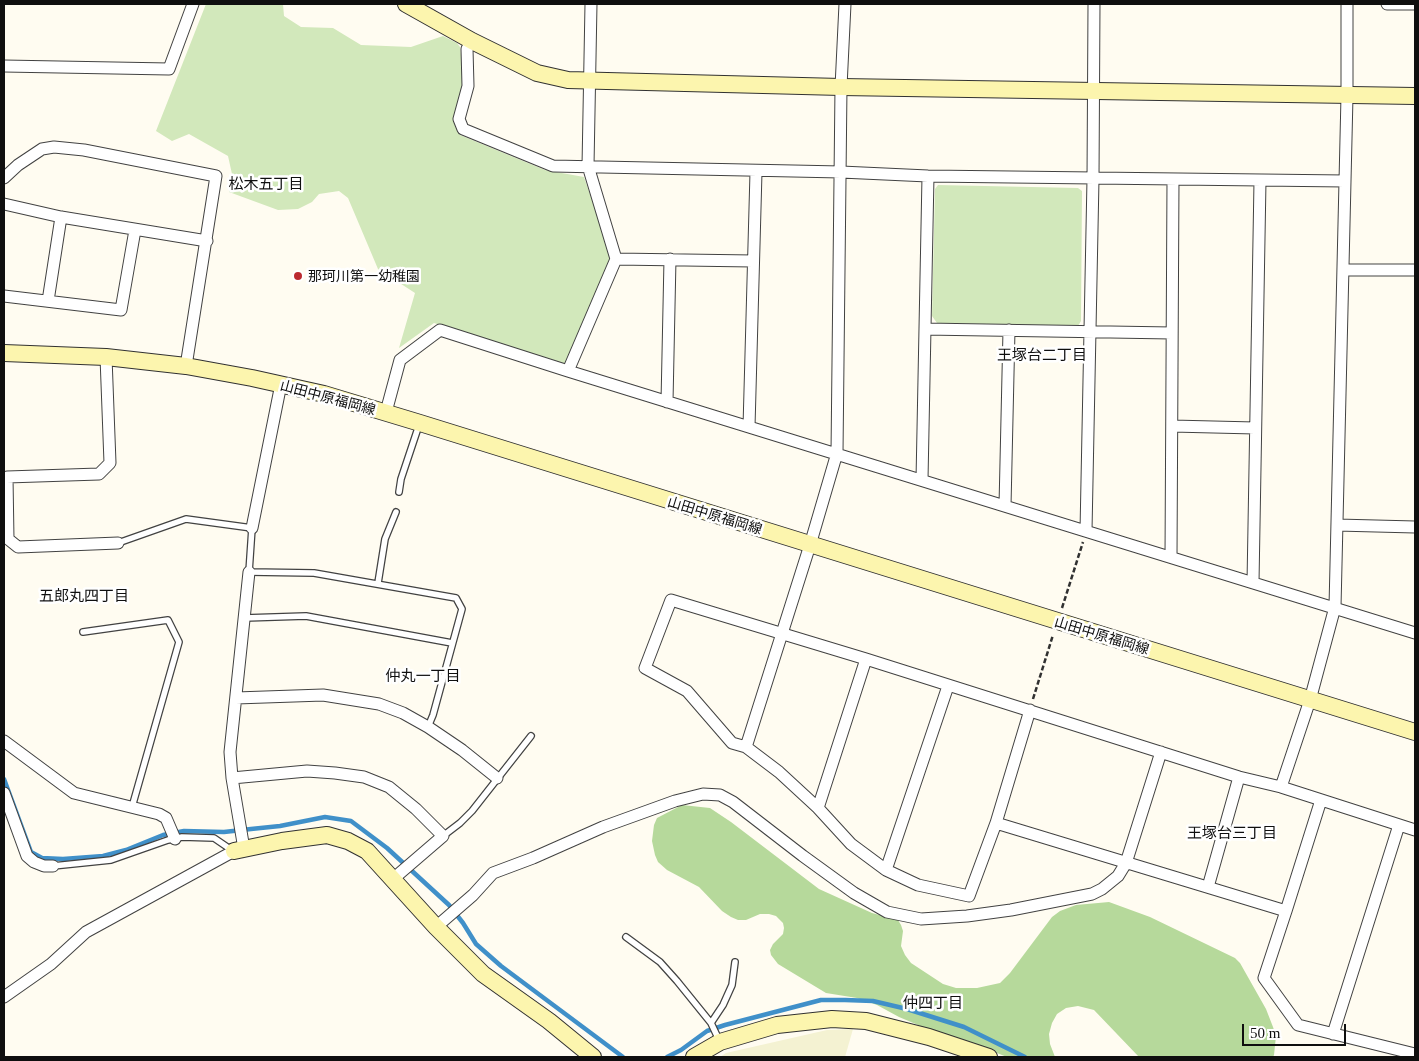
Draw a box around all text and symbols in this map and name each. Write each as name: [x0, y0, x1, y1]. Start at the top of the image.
district label: 松木五丁目: [229, 174, 303, 192]
place label: 那珂川第一幼稚園: [308, 268, 420, 284]
marker: 那珂川第一幼稚園: [292, 270, 304, 282]
district label: 王塚台二丁目: [997, 345, 1087, 363]
street label: 山田中原福岡線: [278, 376, 378, 418]
street label: 山田中原福岡線: [666, 493, 764, 537]
district label: 五郎丸四丁目: [39, 586, 129, 604]
street label: 山田中原福岡線: [1053, 613, 1151, 657]
district label: 仲丸一丁目: [386, 666, 460, 684]
district label: 王塚台三丁目: [1187, 823, 1277, 841]
district label: 仲四丁目: [903, 993, 963, 1011]
scale bar: [1244, 1014, 1348, 1046]
text: 50 m: [1250, 1025, 1280, 1041]

